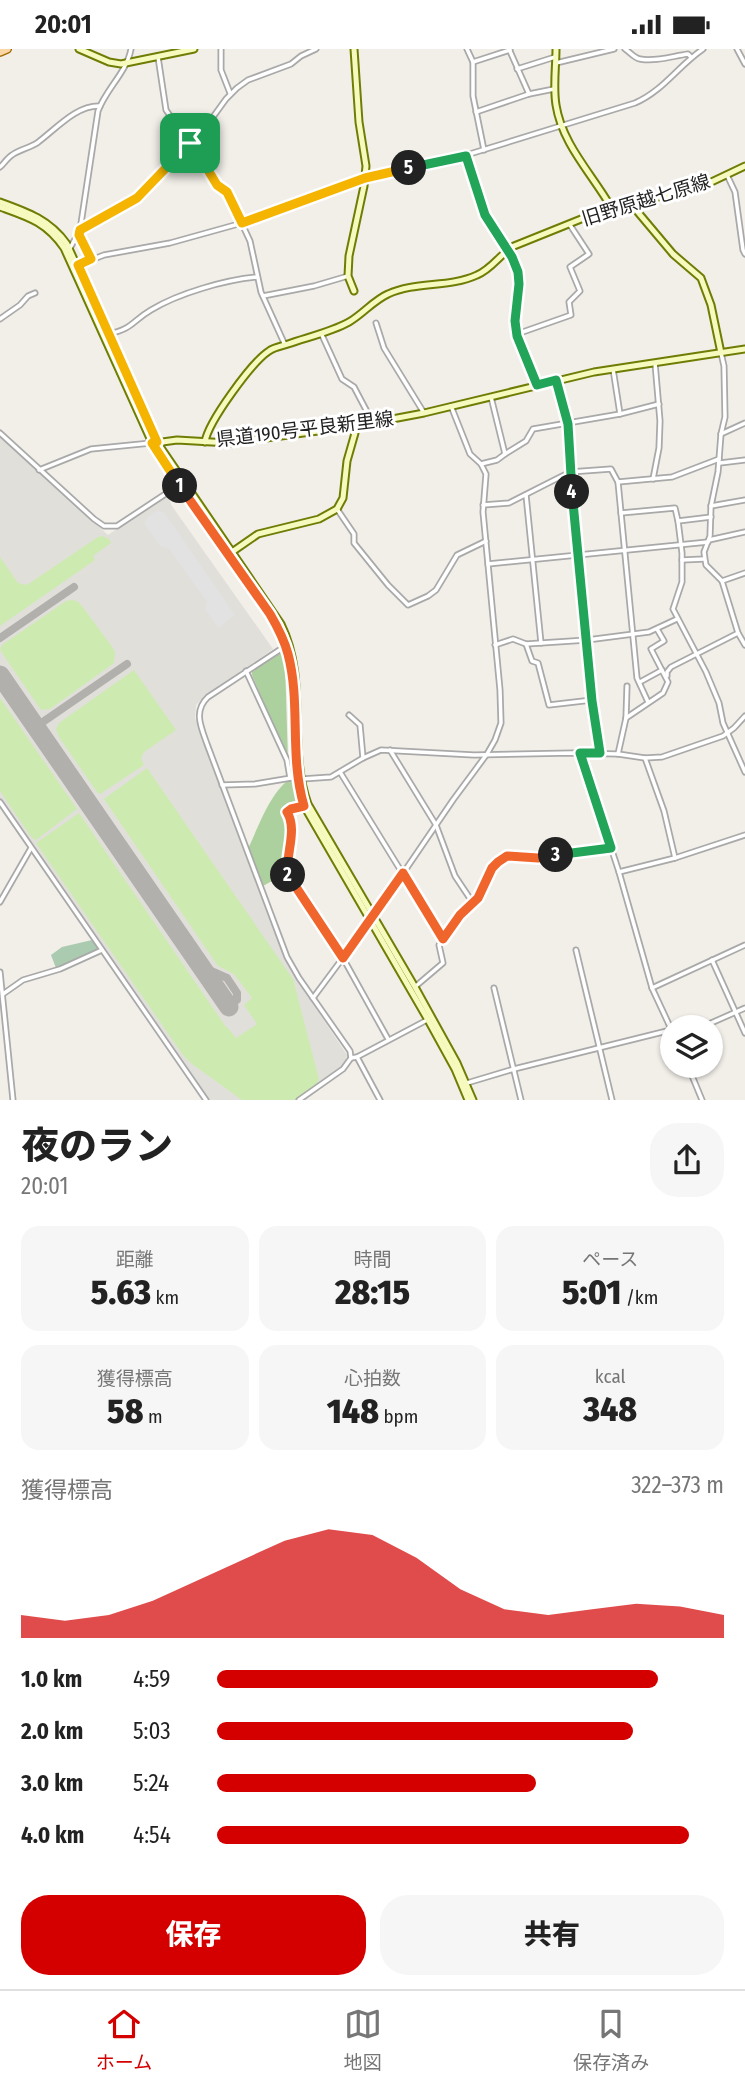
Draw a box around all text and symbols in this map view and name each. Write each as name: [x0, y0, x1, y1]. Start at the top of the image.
text: 20:01: [35, 9, 92, 40]
pin: [160, 113, 220, 173]
icon: arrive: [171, 124, 209, 162]
pin: 5: [392, 151, 426, 185]
text: 5: [404, 156, 413, 179]
street label: 旧野原越七原線: [579, 170, 713, 230]
street label: 県道190号平良新里線: [215, 407, 395, 451]
pin: 1: [162, 469, 198, 503]
text: 1: [175, 474, 184, 497]
pin: 4: [554, 475, 590, 509]
text: 4: [567, 480, 576, 503]
pin: 3: [538, 837, 574, 873]
text: 3: [551, 843, 560, 866]
pin: 2: [270, 857, 306, 893]
text: 2: [283, 863, 292, 886]
map controls: [660, 1015, 723, 1078]
button: layers: [660, 1015, 723, 1078]
text: 夜のラン: [21, 1123, 173, 1169]
button: share: [650, 1123, 724, 1197]
text: 20:01: [21, 1172, 68, 1200]
text: 距離: [116, 1248, 154, 1271]
text: 時間: [353, 1248, 392, 1271]
text: ペース: [582, 1248, 638, 1271]
text: 5.63: [91, 1271, 151, 1313]
text: 28:15: [335, 1271, 410, 1313]
text: 5:01: [562, 1271, 621, 1313]
text: km: [151, 1286, 179, 1309]
text: /km: [621, 1286, 658, 1309]
text: kcal: [595, 1365, 626, 1388]
text: 獲得標高: [97, 1367, 173, 1390]
text: 心拍数: [344, 1367, 401, 1390]
text: 348: [583, 1388, 637, 1430]
text: 58: [107, 1390, 143, 1432]
text: 148: [327, 1390, 379, 1432]
text: m: [143, 1405, 163, 1428]
text: bpm: [379, 1405, 418, 1428]
text: 322–373 m: [631, 1471, 724, 1499]
text: 獲得標高: [21, 1476, 113, 1504]
text: 1.0 km: [21, 1665, 82, 1693]
text: 4:59: [133, 1665, 171, 1693]
text: 2.0 km: [21, 1717, 83, 1745]
text: 5:03: [133, 1717, 171, 1745]
text: 3.0 km: [21, 1769, 83, 1797]
text: 5:24: [133, 1769, 169, 1797]
text: 4.0 km: [21, 1821, 84, 1849]
text: 4:54: [133, 1821, 171, 1849]
button: 保存: [21, 1895, 366, 1975]
button: 共有: [380, 1895, 724, 1975]
tab: ホーム: [96, 2005, 152, 2074]
tab: 地図: [344, 2005, 382, 2074]
tab: 保存済み: [573, 2005, 649, 2074]

